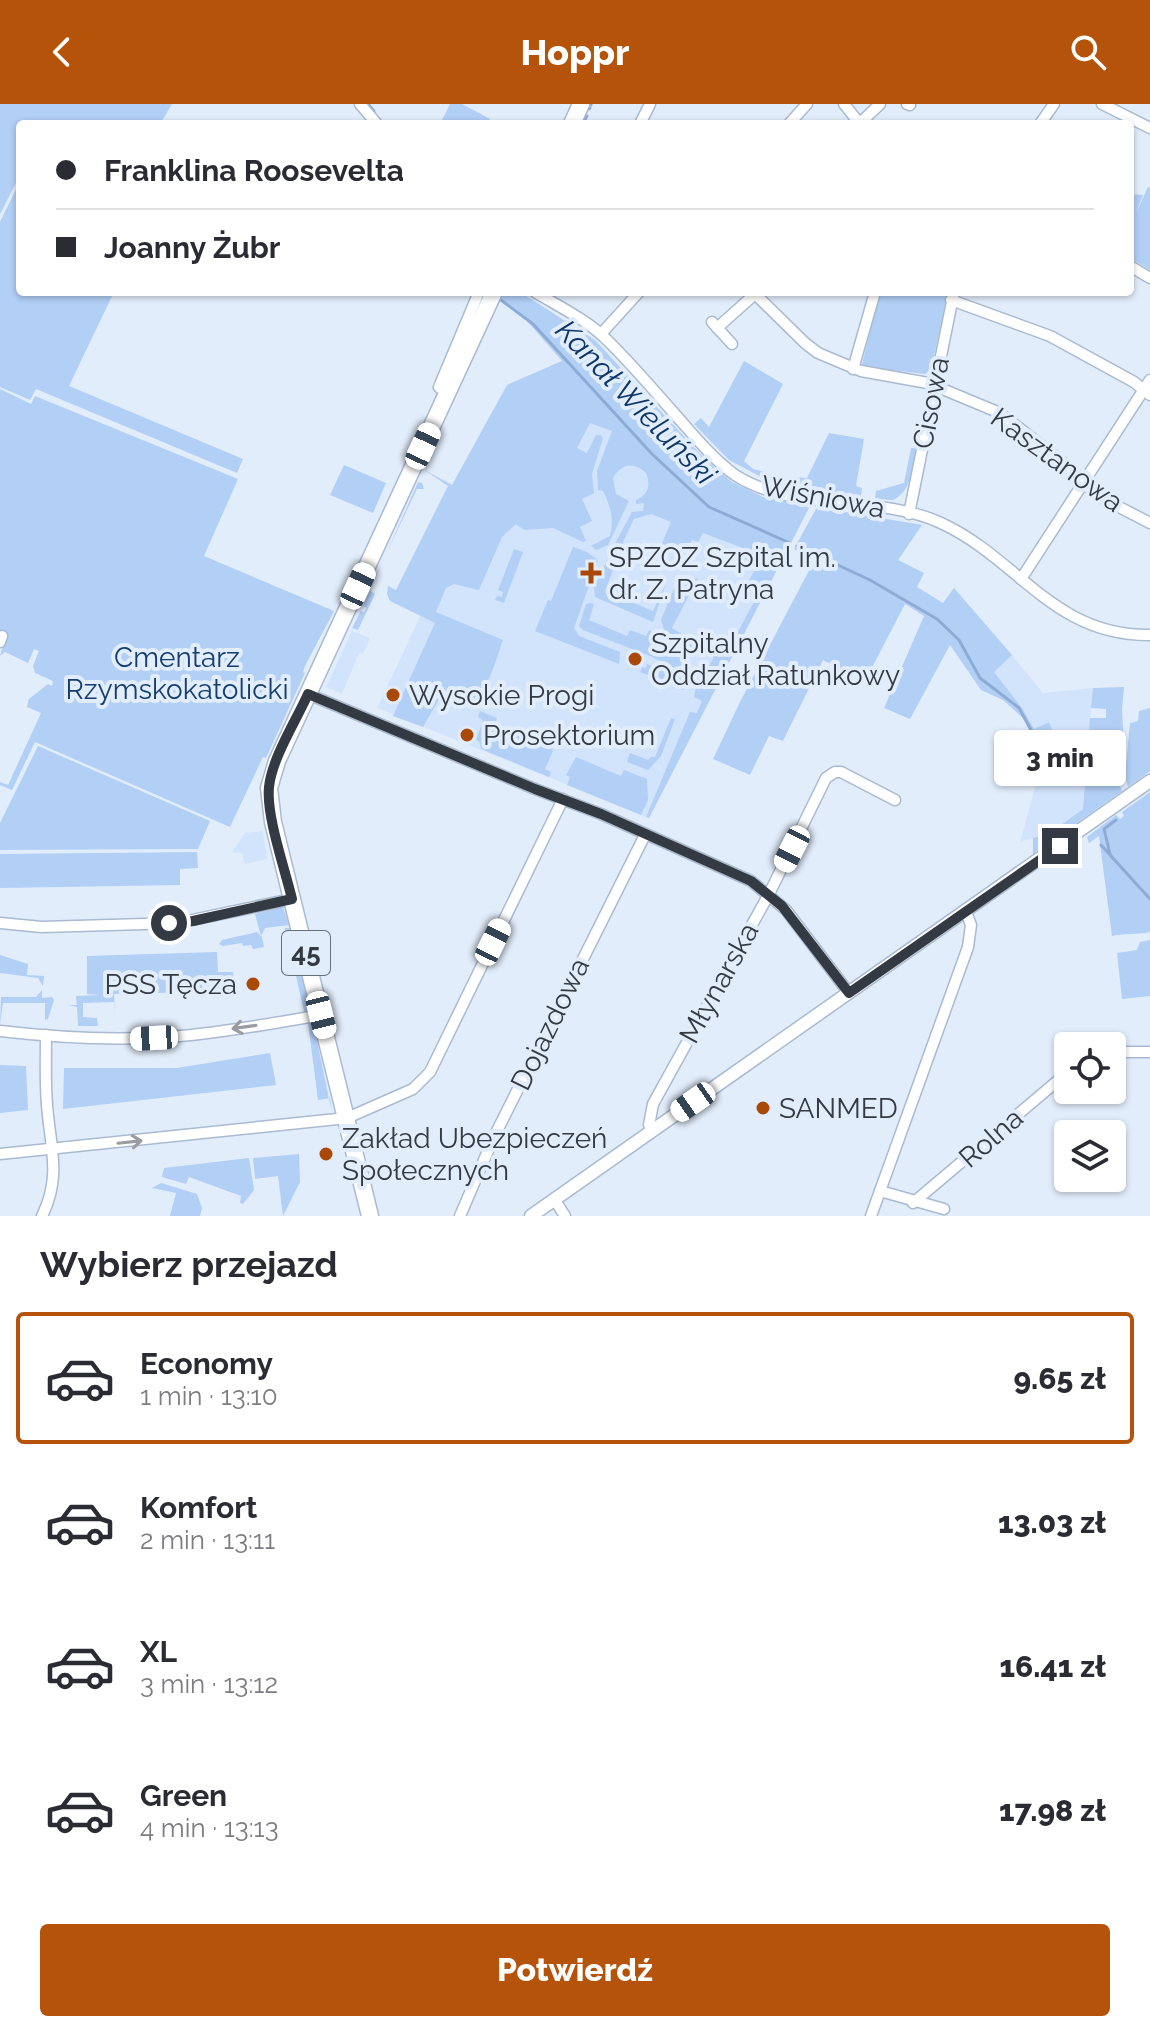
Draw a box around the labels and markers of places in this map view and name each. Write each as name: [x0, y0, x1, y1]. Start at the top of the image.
place label: SPZOZ Szpital im. dr. Z. Patryna: [609, 541, 836, 606]
marker: SPZOZ Szpital im. dr. Z. Patryna: [580, 562, 602, 584]
place label: Szpitalny Oddział Ratunkowy: [651, 627, 900, 692]
marker: Szpitalny Oddział Ratunkowy: [626, 650, 644, 668]
place label: Wysokie Progi: [409, 679, 594, 712]
marker: Wysokie Progi: [384, 686, 402, 704]
place label: Prosektorium: [483, 719, 655, 752]
marker: Prosektorium: [458, 726, 476, 744]
place label: PSS Tęcza: [104, 968, 237, 1001]
marker: PSS Tęcza: [244, 975, 262, 993]
place label: SANMED: [779, 1092, 898, 1125]
marker: SANMED: [754, 1099, 772, 1117]
place label: Zakład Ubezpieczeń Społecznych: [342, 1122, 607, 1187]
marker: Zakład Ubezpieczeń Społecznych: [317, 1145, 335, 1163]

